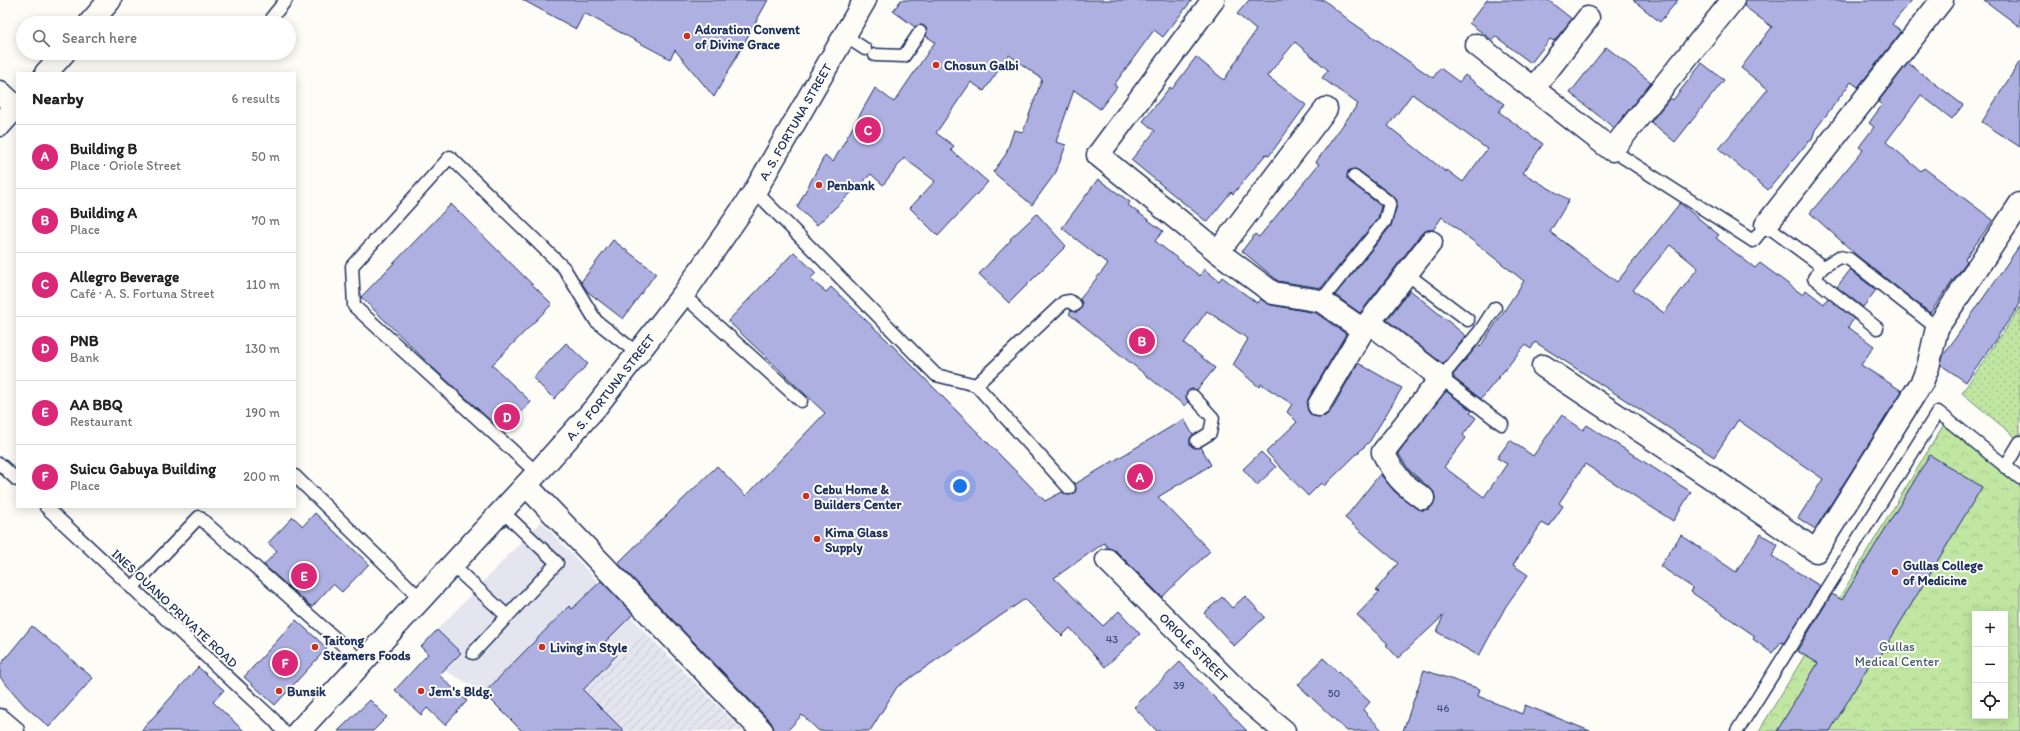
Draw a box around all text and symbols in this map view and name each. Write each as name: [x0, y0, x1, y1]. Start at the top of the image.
search box: [16, 16, 296, 60]
place label: Adoration Convent of Divine Grace: [694, 22, 800, 52]
icon: search: [30, 27, 52, 49]
text: Search here: [62, 29, 137, 47]
marker: Adoration Convent of Divine Grace: [682, 31, 692, 41]
place label: Chosun Galbi: [944, 58, 1019, 73]
street label: A. S. FORTUNA STREET: [756, 60, 835, 183]
marker: Chosun Galbi: [931, 60, 941, 70]
text: Nearby: [32, 88, 84, 108]
text: 6 results: [232, 91, 280, 106]
pin: C: [855, 115, 881, 145]
text: Building B: [70, 140, 137, 158]
text: A: [41, 149, 49, 164]
text: 50 m: [251, 149, 280, 164]
text: Place · Oriole Street: [70, 158, 181, 173]
place label: Penbank: [827, 178, 875, 193]
marker: Penbank: [814, 180, 824, 190]
text: Building A: [70, 204, 137, 222]
text: B: [41, 213, 49, 228]
text: 70 m: [252, 213, 280, 228]
text: Place: [70, 222, 100, 237]
text: Allegro Beverage: [70, 268, 179, 286]
text: C: [41, 277, 49, 292]
text: 110 m: [246, 277, 280, 292]
text: Café · A. S. Fortuna Street: [70, 286, 215, 301]
pin: B: [1129, 326, 1155, 356]
street label: A. S. FORTUNA STREET: [563, 330, 658, 443]
text: PNB: [70, 332, 99, 350]
text: D: [41, 341, 49, 356]
text: 130 m: [245, 341, 280, 356]
text: Bank: [70, 350, 99, 365]
text: AA BBQ: [70, 396, 123, 414]
pin: D: [494, 402, 520, 432]
text: E: [41, 405, 49, 420]
text: 190 m: [245, 405, 280, 420]
text: Restaurant: [70, 414, 132, 429]
text: Suicu Gabuya Building: [70, 460, 216, 478]
pin: A: [1127, 462, 1153, 492]
text: F: [42, 469, 48, 484]
text: 200 m: [243, 469, 280, 484]
your location: [950, 476, 970, 496]
text: Place: [70, 478, 100, 493]
place label: Cebu Home & Builders Center: [814, 482, 902, 512]
marker: Cebu Home & Builders Center: [801, 491, 811, 501]
place label: Kima Glass Supply: [825, 525, 888, 556]
marker: Kima Glass Supply: [812, 534, 822, 544]
street label: INES OUANO PRIVATE ROAD: [109, 546, 241, 671]
place label: Gullas College of Medicine: [1903, 558, 1983, 588]
pin: E: [291, 561, 317, 591]
marker: Gullas College of Medicine: [1890, 567, 1900, 577]
street label: ORIOLE STREET: [1156, 610, 1232, 685]
map controls: [1972, 611, 2008, 719]
button: +: [1972, 611, 2008, 647]
place label: Taitong Steamers Foods: [322, 633, 411, 663]
house number: 43: [1106, 633, 1118, 646]
park label: Gullas Medical Center: [1855, 639, 1940, 669]
place label: Living in Style: [550, 640, 628, 656]
marker: Taitong Steamers Foods: [310, 642, 320, 652]
marker: Living in Style: [537, 642, 547, 652]
button: −: [1972, 647, 2008, 683]
pin: F: [272, 648, 298, 678]
house number: 39: [1173, 679, 1185, 692]
button: locate: [1972, 683, 2008, 719]
place label: Bunsik: [287, 684, 326, 699]
place label: Jem's Bldg.: [428, 684, 493, 700]
marker: Bunsik: [274, 686, 284, 696]
marker: Jem's Bldg.: [416, 686, 426, 696]
house number: 50: [1328, 687, 1340, 700]
house number: 46: [1437, 702, 1449, 715]

